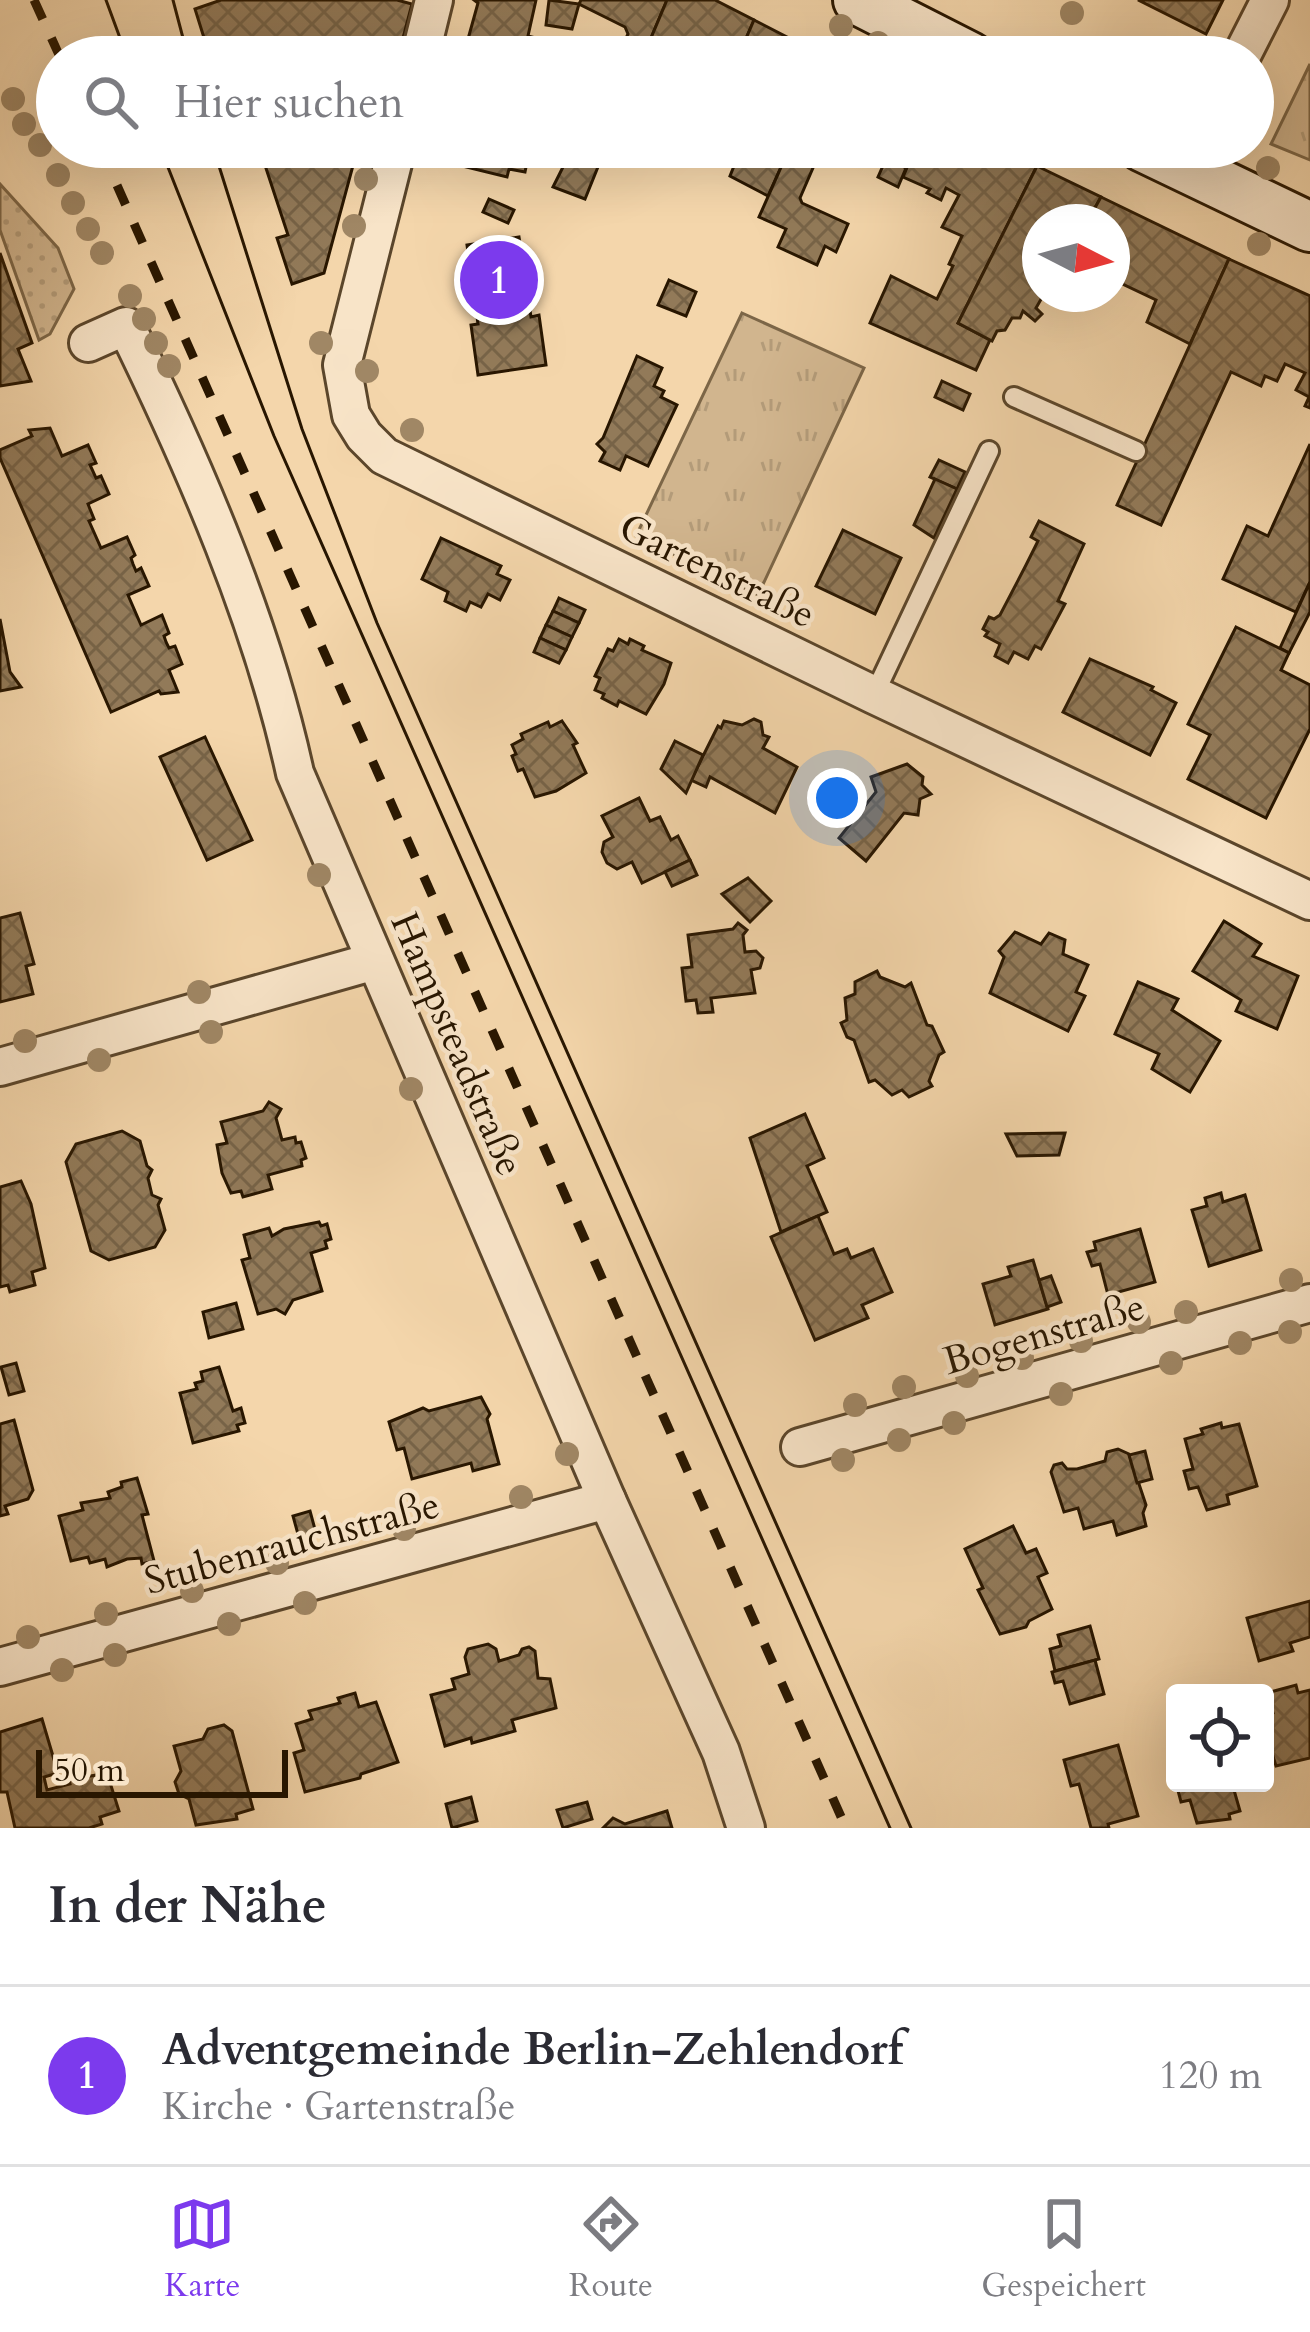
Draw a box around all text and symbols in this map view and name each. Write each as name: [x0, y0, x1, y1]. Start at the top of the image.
search box: [36, 36, 1274, 168]
icon: search: [78, 69, 144, 135]
text: Hier suchen: [174, 72, 404, 133]
north arrow: [1022, 204, 1130, 312]
pin: 1: [460, 235, 538, 325]
street label: Gartenstraße: [610, 501, 824, 641]
your location: [807, 768, 867, 828]
street label: Hampsteadstraße: [378, 904, 536, 1184]
street label: Bogenstraße: [937, 1280, 1151, 1388]
street label: Stubenrauchstraße: [139, 1478, 445, 1608]
map controls: [1166, 1684, 1274, 1792]
button: locate: [1166, 1684, 1274, 1792]
scale bar: [36, 1744, 288, 1797]
text: 50 m: [54, 1748, 125, 1793]
text: In der Nähe: [48, 1871, 327, 1941]
text: Adventgemeinde Berlin-Zehlendorf: [162, 2019, 903, 2080]
text: 1: [77, 2049, 97, 2102]
text: 120 m: [1159, 2049, 1262, 2102]
text: Kirche · Gartenstraße: [162, 2080, 516, 2133]
tab: Karte: [164, 2191, 240, 2308]
tab: Route: [569, 2191, 653, 2308]
tab: Gespeichert: [981, 2191, 1146, 2308]

